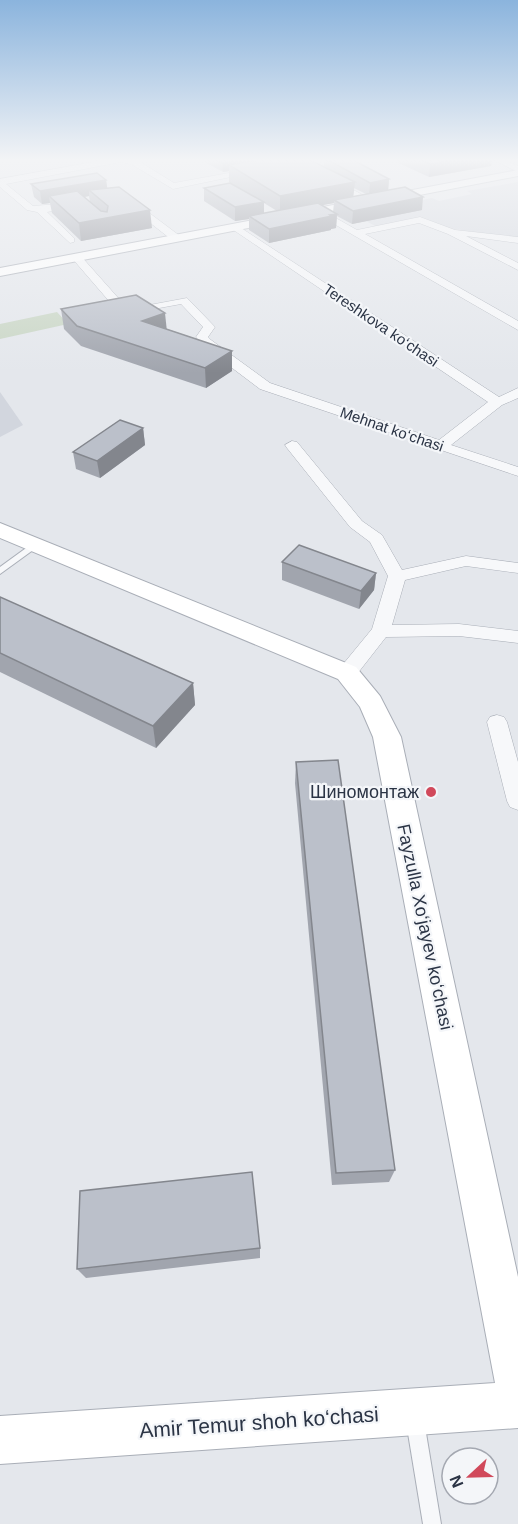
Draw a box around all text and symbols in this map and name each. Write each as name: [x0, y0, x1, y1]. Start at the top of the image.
street label: Tereshkova ko‘chasi: [320, 280, 442, 370]
street label: Mehnat ko‘chasi: [338, 403, 446, 455]
place label: Шиномонтаж: [310, 782, 419, 802]
marker: Шиномонтаж: [424, 785, 438, 799]
street label: Fayzulla Xo‘jayev ko‘chasi: [393, 822, 457, 1032]
street label: Amir Temur shoh ko‘chasi: [138, 1402, 380, 1442]
north arrow: [440, 1446, 500, 1506]
text: N: [447, 1473, 467, 1490]

